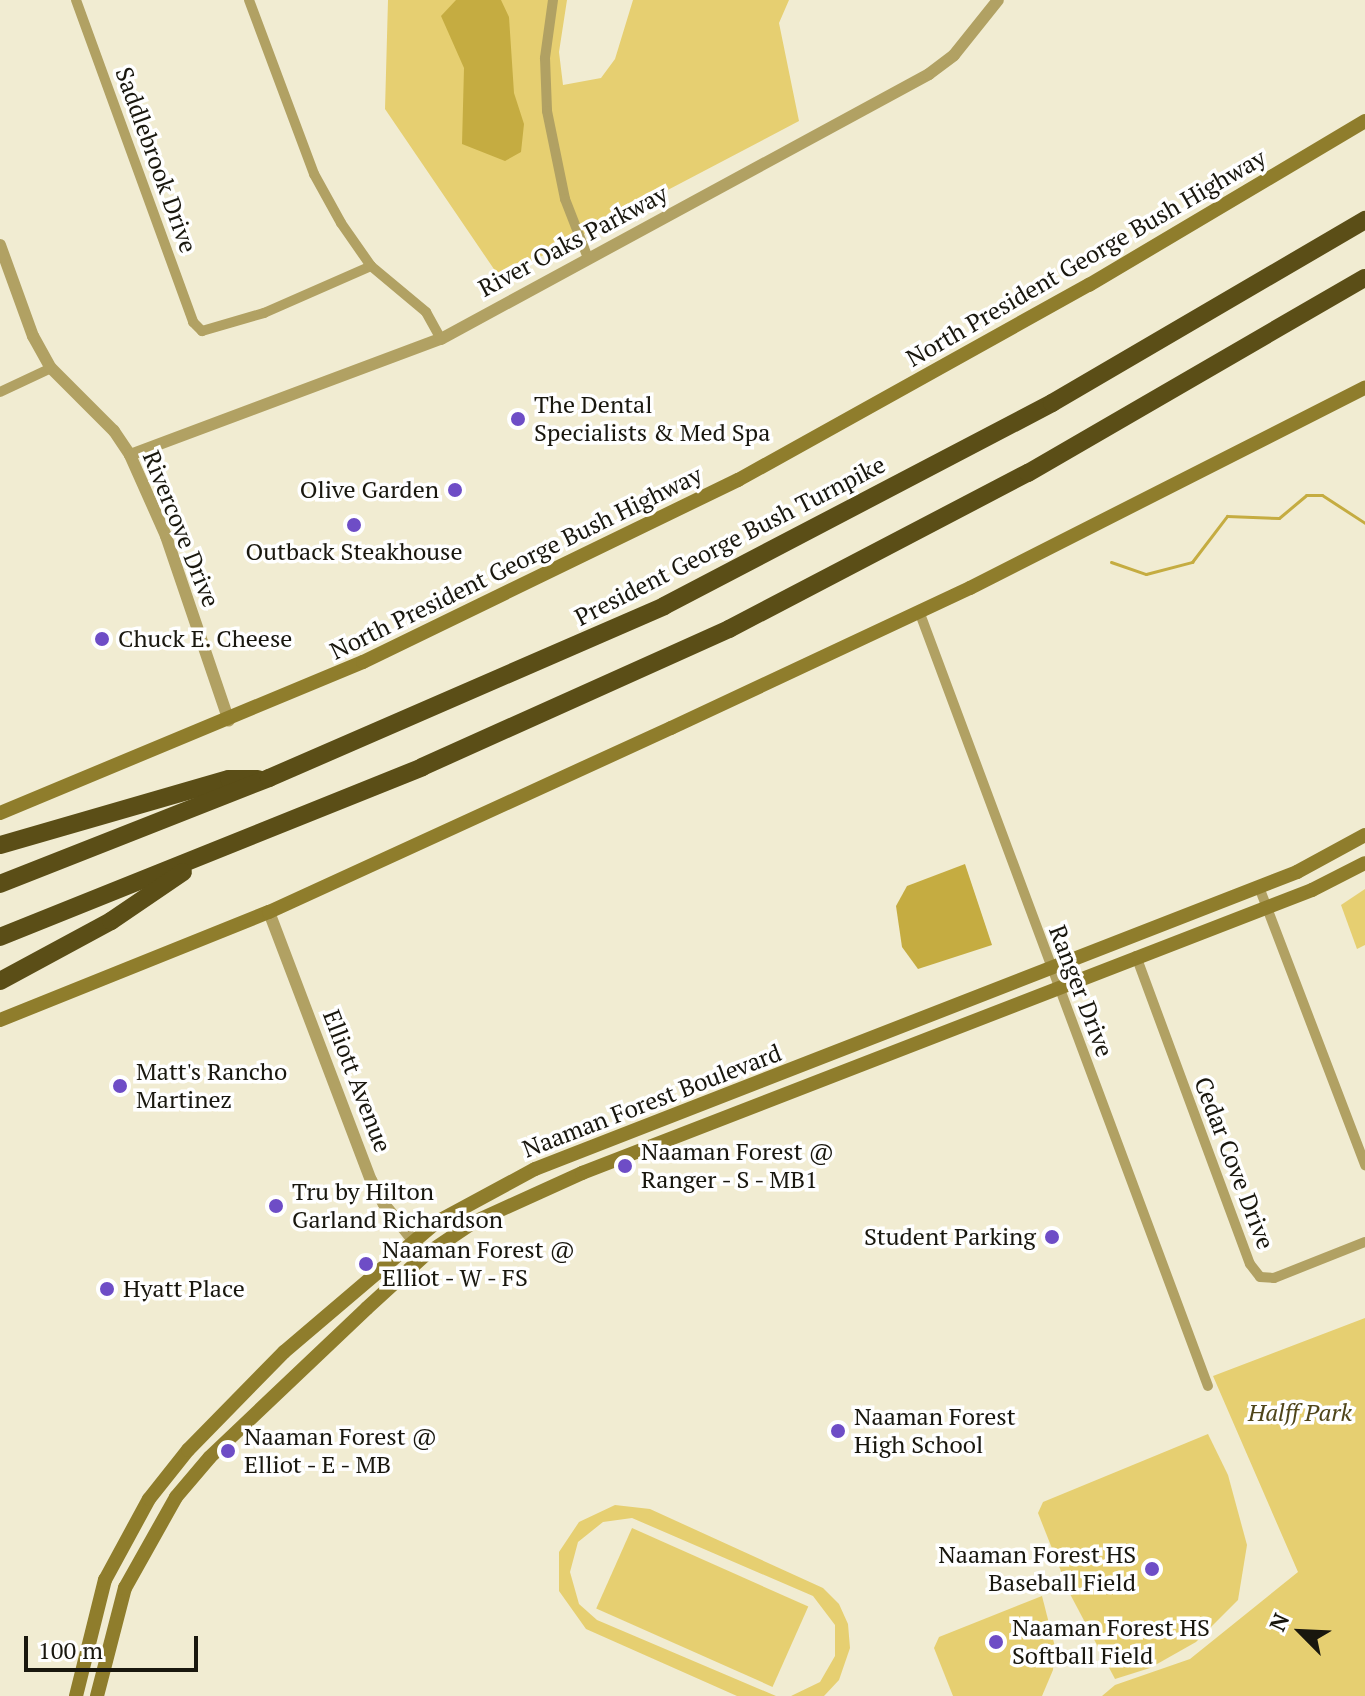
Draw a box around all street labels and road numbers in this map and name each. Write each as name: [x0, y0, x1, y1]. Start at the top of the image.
street label: Saddlebrook Drive: [109, 63, 203, 257]
street label: North President George Bush Highway: [901, 143, 1271, 373]
street label: River Oaks Parkway: [474, 179, 672, 303]
street label: Rivercove Drive: [137, 447, 225, 611]
street label: President George Bush Turnpike: [570, 450, 890, 632]
street label: North President George Bush Highway: [325, 460, 707, 666]
street label: Ranger Drive: [1043, 921, 1119, 1061]
street label: Elliott Avenue: [317, 1005, 397, 1157]
street label: Naaman Forest Boulevard: [518, 1038, 786, 1164]
street label: Cedar Cove Drive: [1188, 1073, 1280, 1253]

